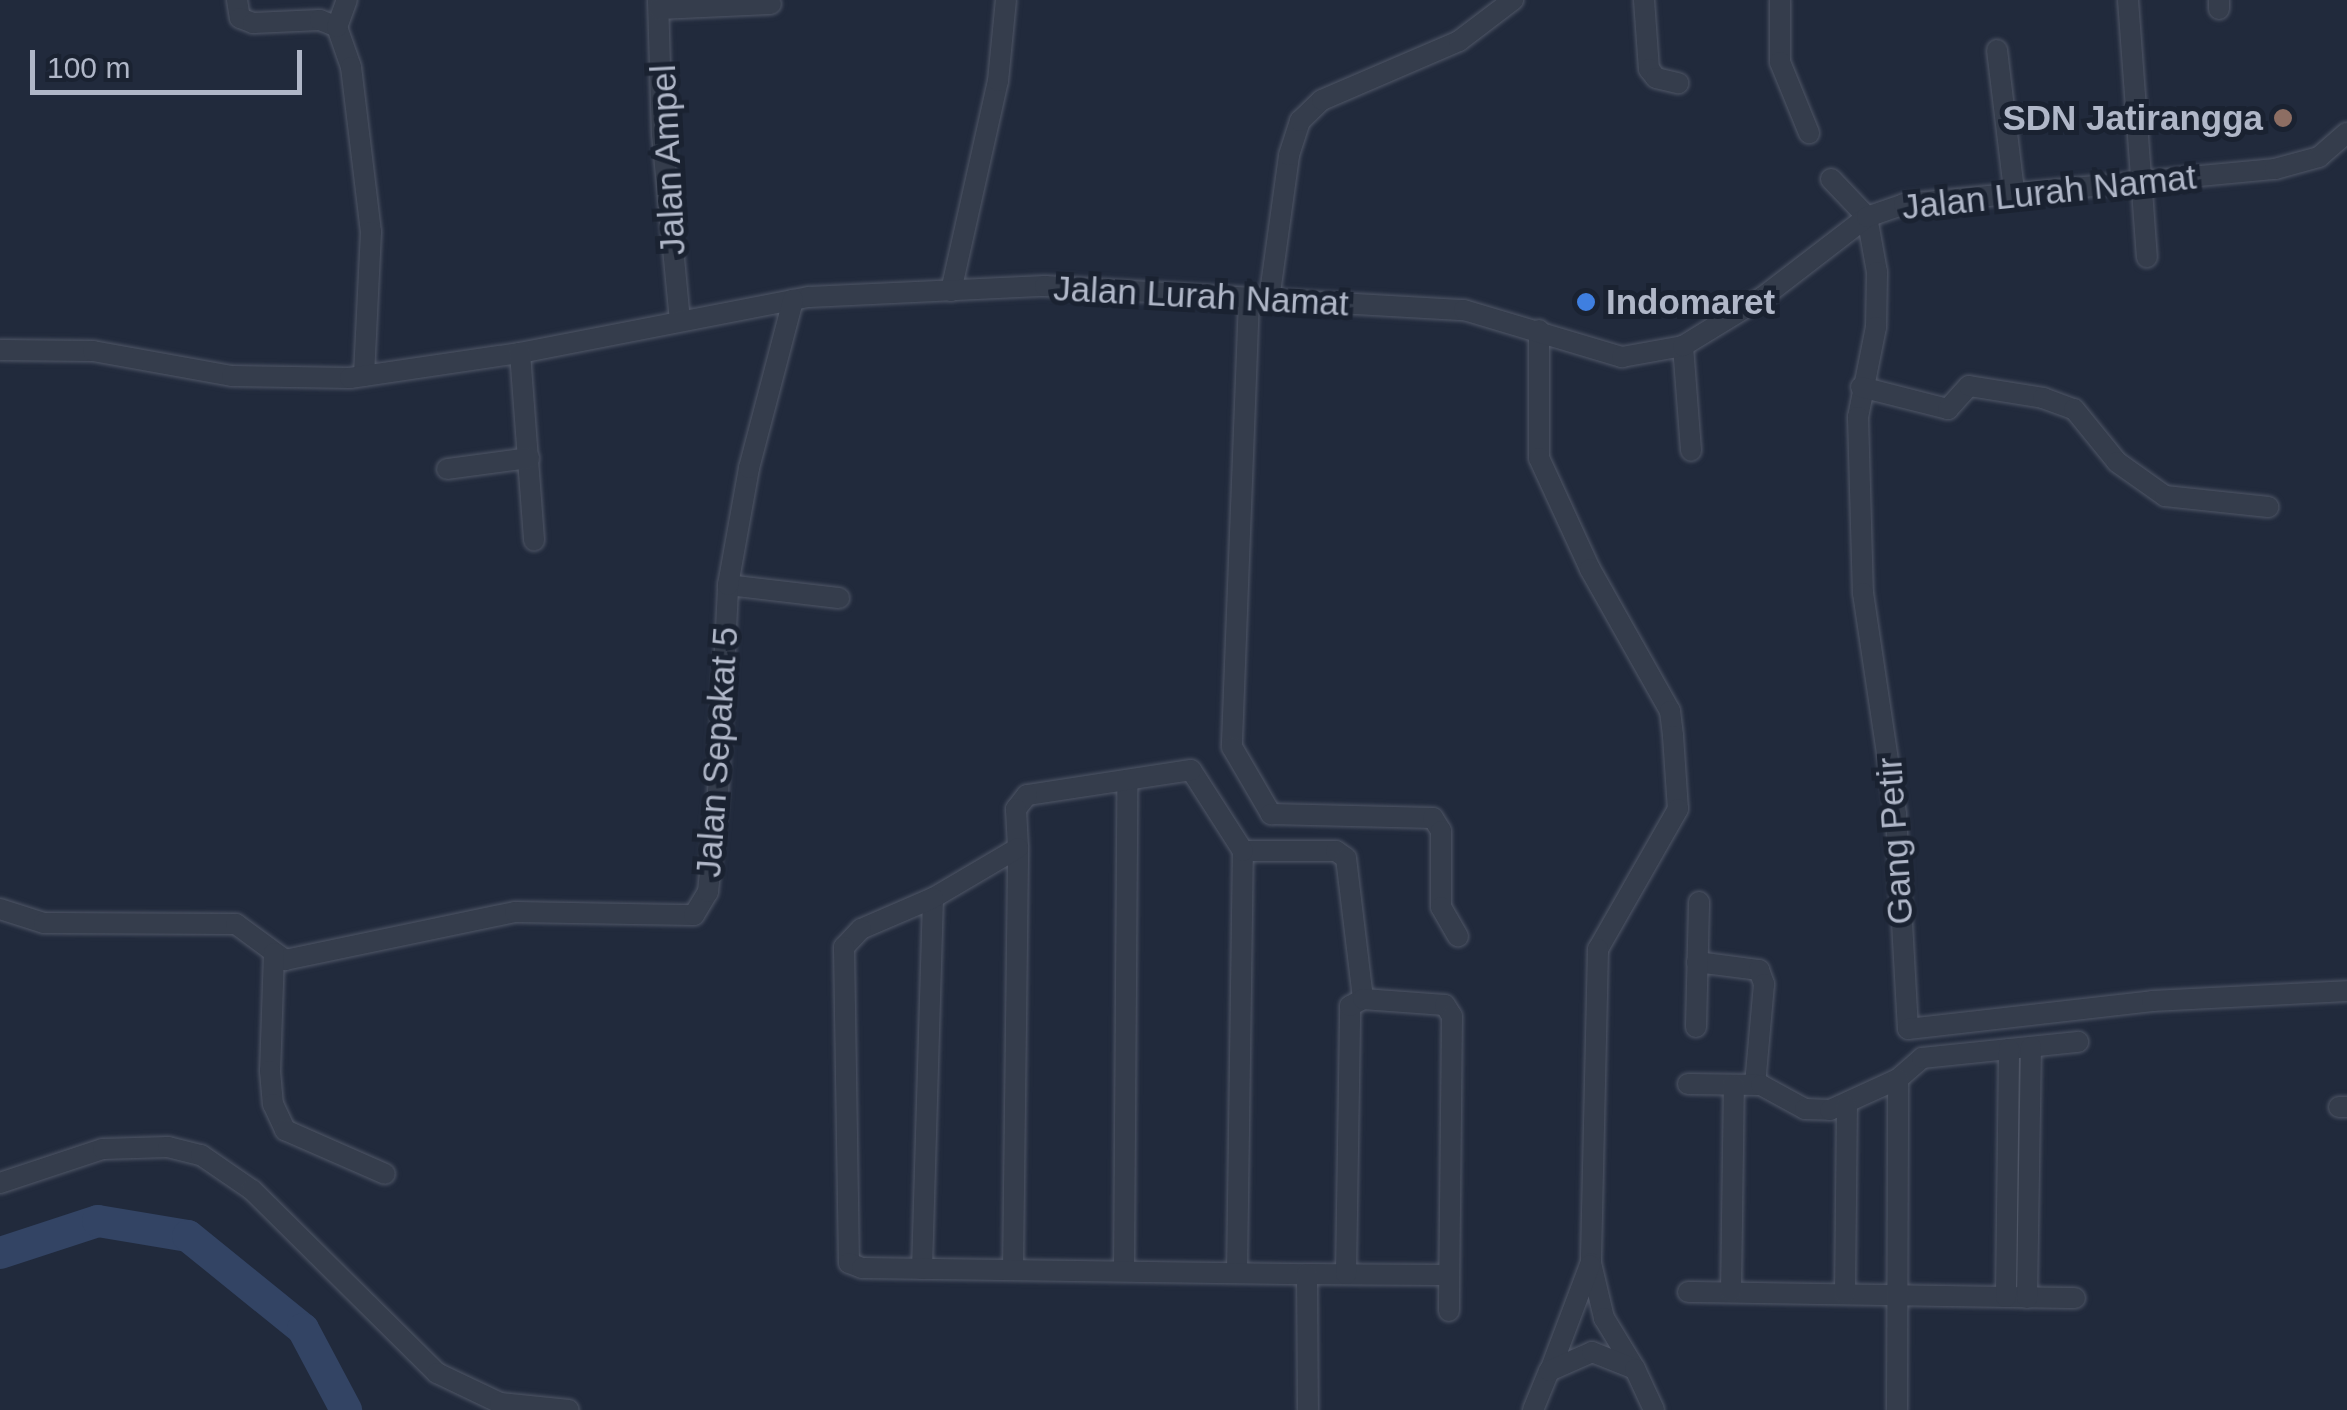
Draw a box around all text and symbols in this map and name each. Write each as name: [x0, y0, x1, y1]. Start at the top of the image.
scale bar: [35, 30, 308, 92]
text: 100 m: [47, 51, 130, 84]
street label: Jalan Ampel: [642, 63, 694, 257]
place label: SDN Jatirangga: [2002, 97, 2263, 139]
marker: SDN Jatirangga: [2272, 107, 2294, 129]
street label: Jalan Lurah Namat: [1900, 156, 2198, 228]
street label: Jalan Lurah Namat: [1052, 267, 1350, 325]
place label: Indomaret: [1606, 281, 1775, 323]
marker: Indomaret: [1575, 291, 1597, 313]
street label: Jalan Sepakat 5: [687, 625, 747, 879]
street label: Gang Petir: [1868, 756, 1922, 926]

